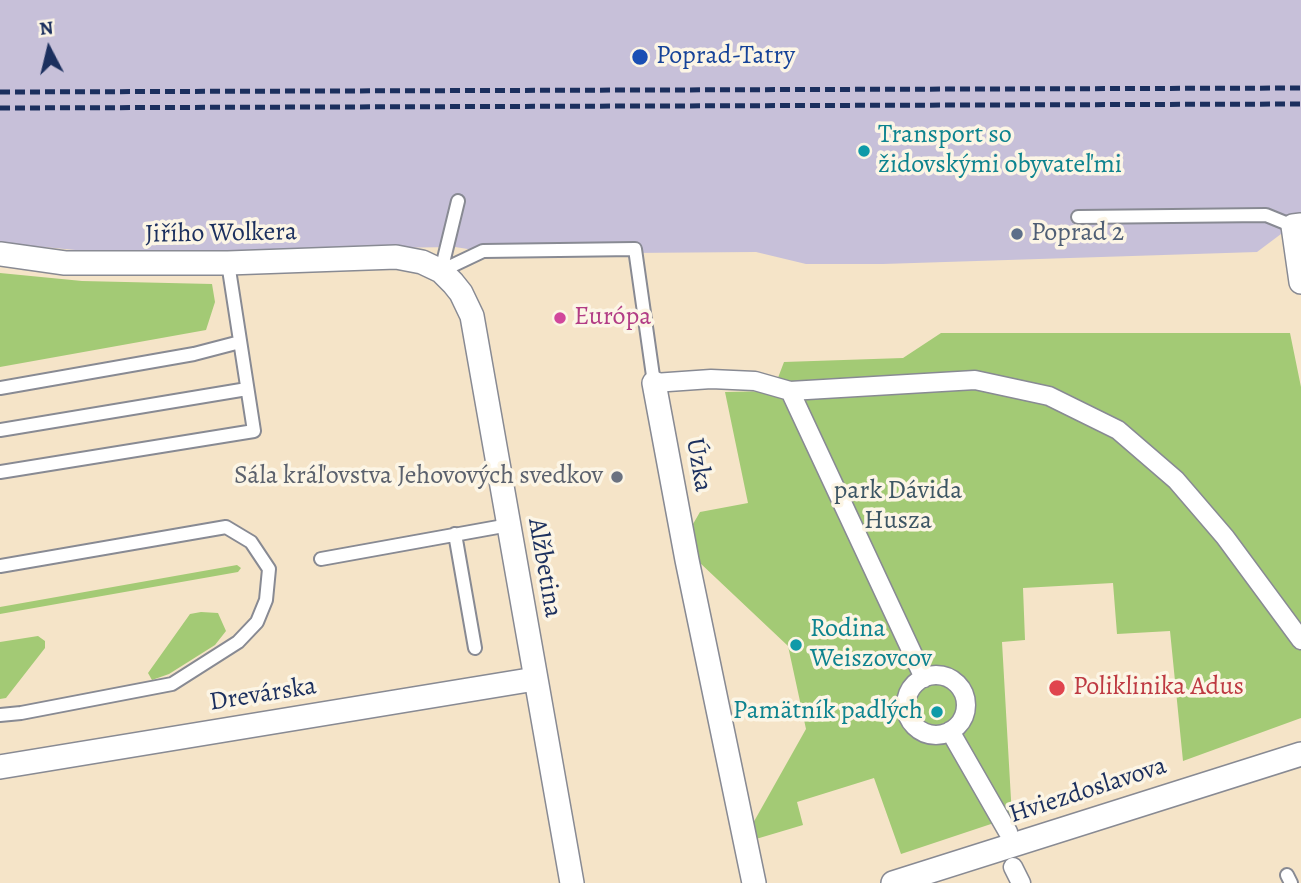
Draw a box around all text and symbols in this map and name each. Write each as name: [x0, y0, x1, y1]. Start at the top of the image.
north arrow: [14, 14, 84, 84]
text: N: [38, 14, 55, 42]
place label: Poprad-Tatry: [656, 41, 795, 73]
marker: Poprad-Tatry: [630, 47, 650, 67]
place label: Transport so židovskými obyvateľmi: [878, 120, 1122, 182]
marker: Transport so židovskými obyvateľmi: [856, 143, 872, 159]
street label: Jiřího Wolkera: [145, 217, 297, 251]
place label: Poprad 2: [1031, 218, 1124, 250]
marker: Poprad 2: [1009, 226, 1025, 242]
place label: Európa: [574, 302, 651, 334]
marker: Európa: [552, 310, 568, 326]
street label: Úzka: [678, 436, 718, 494]
place label: Sála kráľovstva Jehovových svedkov: [234, 461, 603, 493]
marker: Sála kráľovstva Jehovových svedkov: [609, 469, 625, 485]
park label: park Dávida Husza: [834, 476, 962, 538]
street label: Alžbetina: [520, 516, 568, 620]
place label: Rodina Weiszovcov: [810, 614, 932, 676]
marker: Rodina Weiszovcov: [788, 637, 804, 653]
street label: Drevárska: [207, 671, 319, 719]
place label: Poliklinika Adus: [1073, 672, 1244, 704]
marker: Poliklinika Adus: [1047, 678, 1067, 698]
place label: Pamätník padlých: [733, 696, 923, 728]
marker: Pamätník padlých: [929, 704, 945, 720]
street label: Hviezdoslavova: [1005, 751, 1171, 831]

